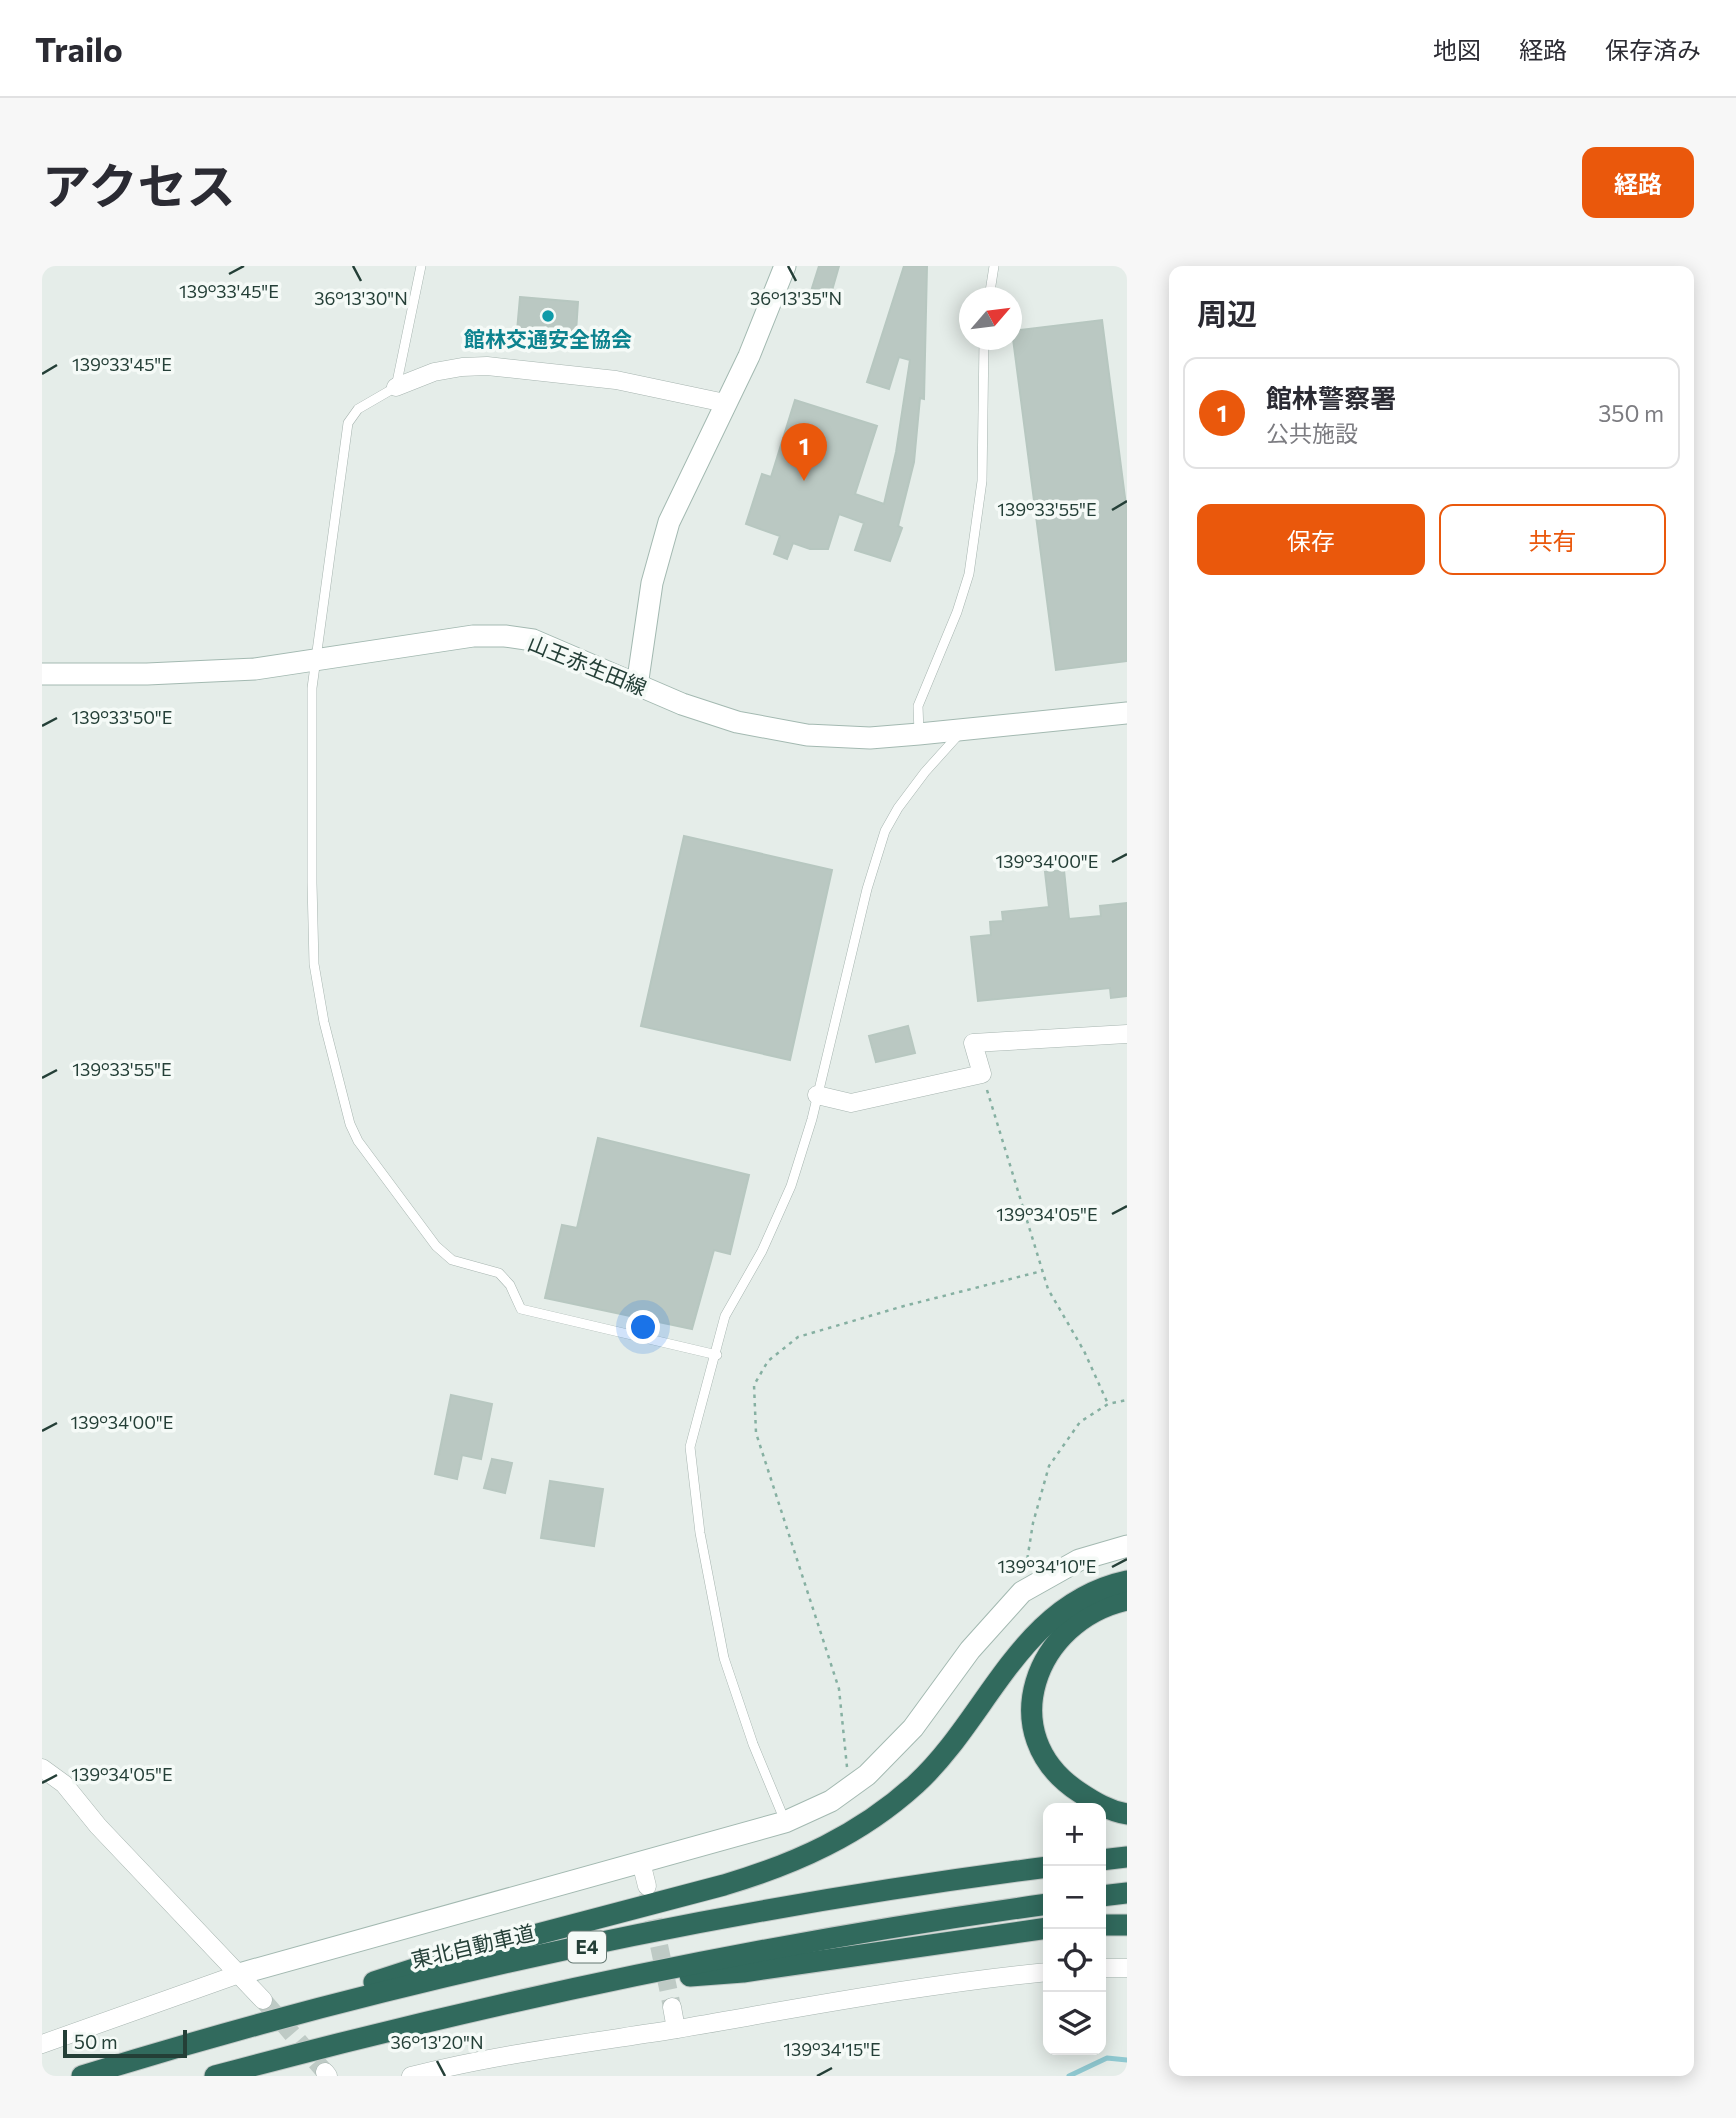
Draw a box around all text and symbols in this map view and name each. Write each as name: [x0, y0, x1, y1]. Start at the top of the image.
text: Trailo: [35, 28, 123, 69]
text: 地図: [1433, 35, 1481, 64]
text: 経路: [1519, 35, 1567, 64]
text: 保存済み: [1605, 35, 1701, 64]
button: 経路: [1582, 147, 1694, 218]
text: アクセス: [42, 154, 236, 214]
text: 139°33'45"E: [179, 280, 279, 302]
text: 36°13'30"N: [314, 287, 408, 309]
text: 36°13'35"N: [750, 287, 842, 309]
north arrow: [959, 287, 1022, 350]
text: 周辺: [1197, 294, 1257, 331]
marker: 館林交通安全協会: [540, 308, 556, 324]
place label: 館林交通安全協会: [464, 326, 632, 351]
text: 139°33'45"E: [72, 353, 172, 375]
text: 館林警察署: [1266, 382, 1396, 413]
text: 1: [1217, 399, 1227, 427]
text: 350 m: [1598, 399, 1664, 427]
text: 公共施設: [1266, 419, 1358, 447]
pin: 1: [781, 423, 827, 481]
text: 139°33'55"E: [997, 498, 1097, 520]
button: 保存: [1197, 504, 1425, 575]
button: 共有: [1439, 504, 1666, 575]
street label: 山王赤生田線: [524, 629, 651, 700]
text: 139°33'50"E: [72, 706, 172, 728]
text: 139°34'00"E: [996, 850, 1098, 872]
text: 139°33'55"E: [72, 1058, 172, 1080]
text: 139°34'05"E: [996, 1203, 1098, 1225]
your location: [626, 1310, 660, 1344]
text: 139°34'00"E: [71, 1411, 173, 1433]
text: 139°34'10"E: [998, 1555, 1096, 1577]
text: 139°34'05"E: [71, 1763, 173, 1785]
map controls: [1043, 1803, 1106, 2055]
button: +: [1043, 1803, 1106, 1866]
button: −: [1043, 1866, 1106, 1929]
street label: 東北自動車道: [408, 1919, 537, 1972]
button: locate: [1043, 1929, 1106, 1992]
road number: E4: [568, 1932, 606, 1962]
button: layers: [1043, 1992, 1106, 2055]
scale bar: [63, 2027, 187, 2059]
text: 50 m: [74, 2030, 118, 2053]
text: 36°13'20"N: [390, 2031, 484, 2053]
text: 139°34'15"E: [783, 2038, 881, 2060]

